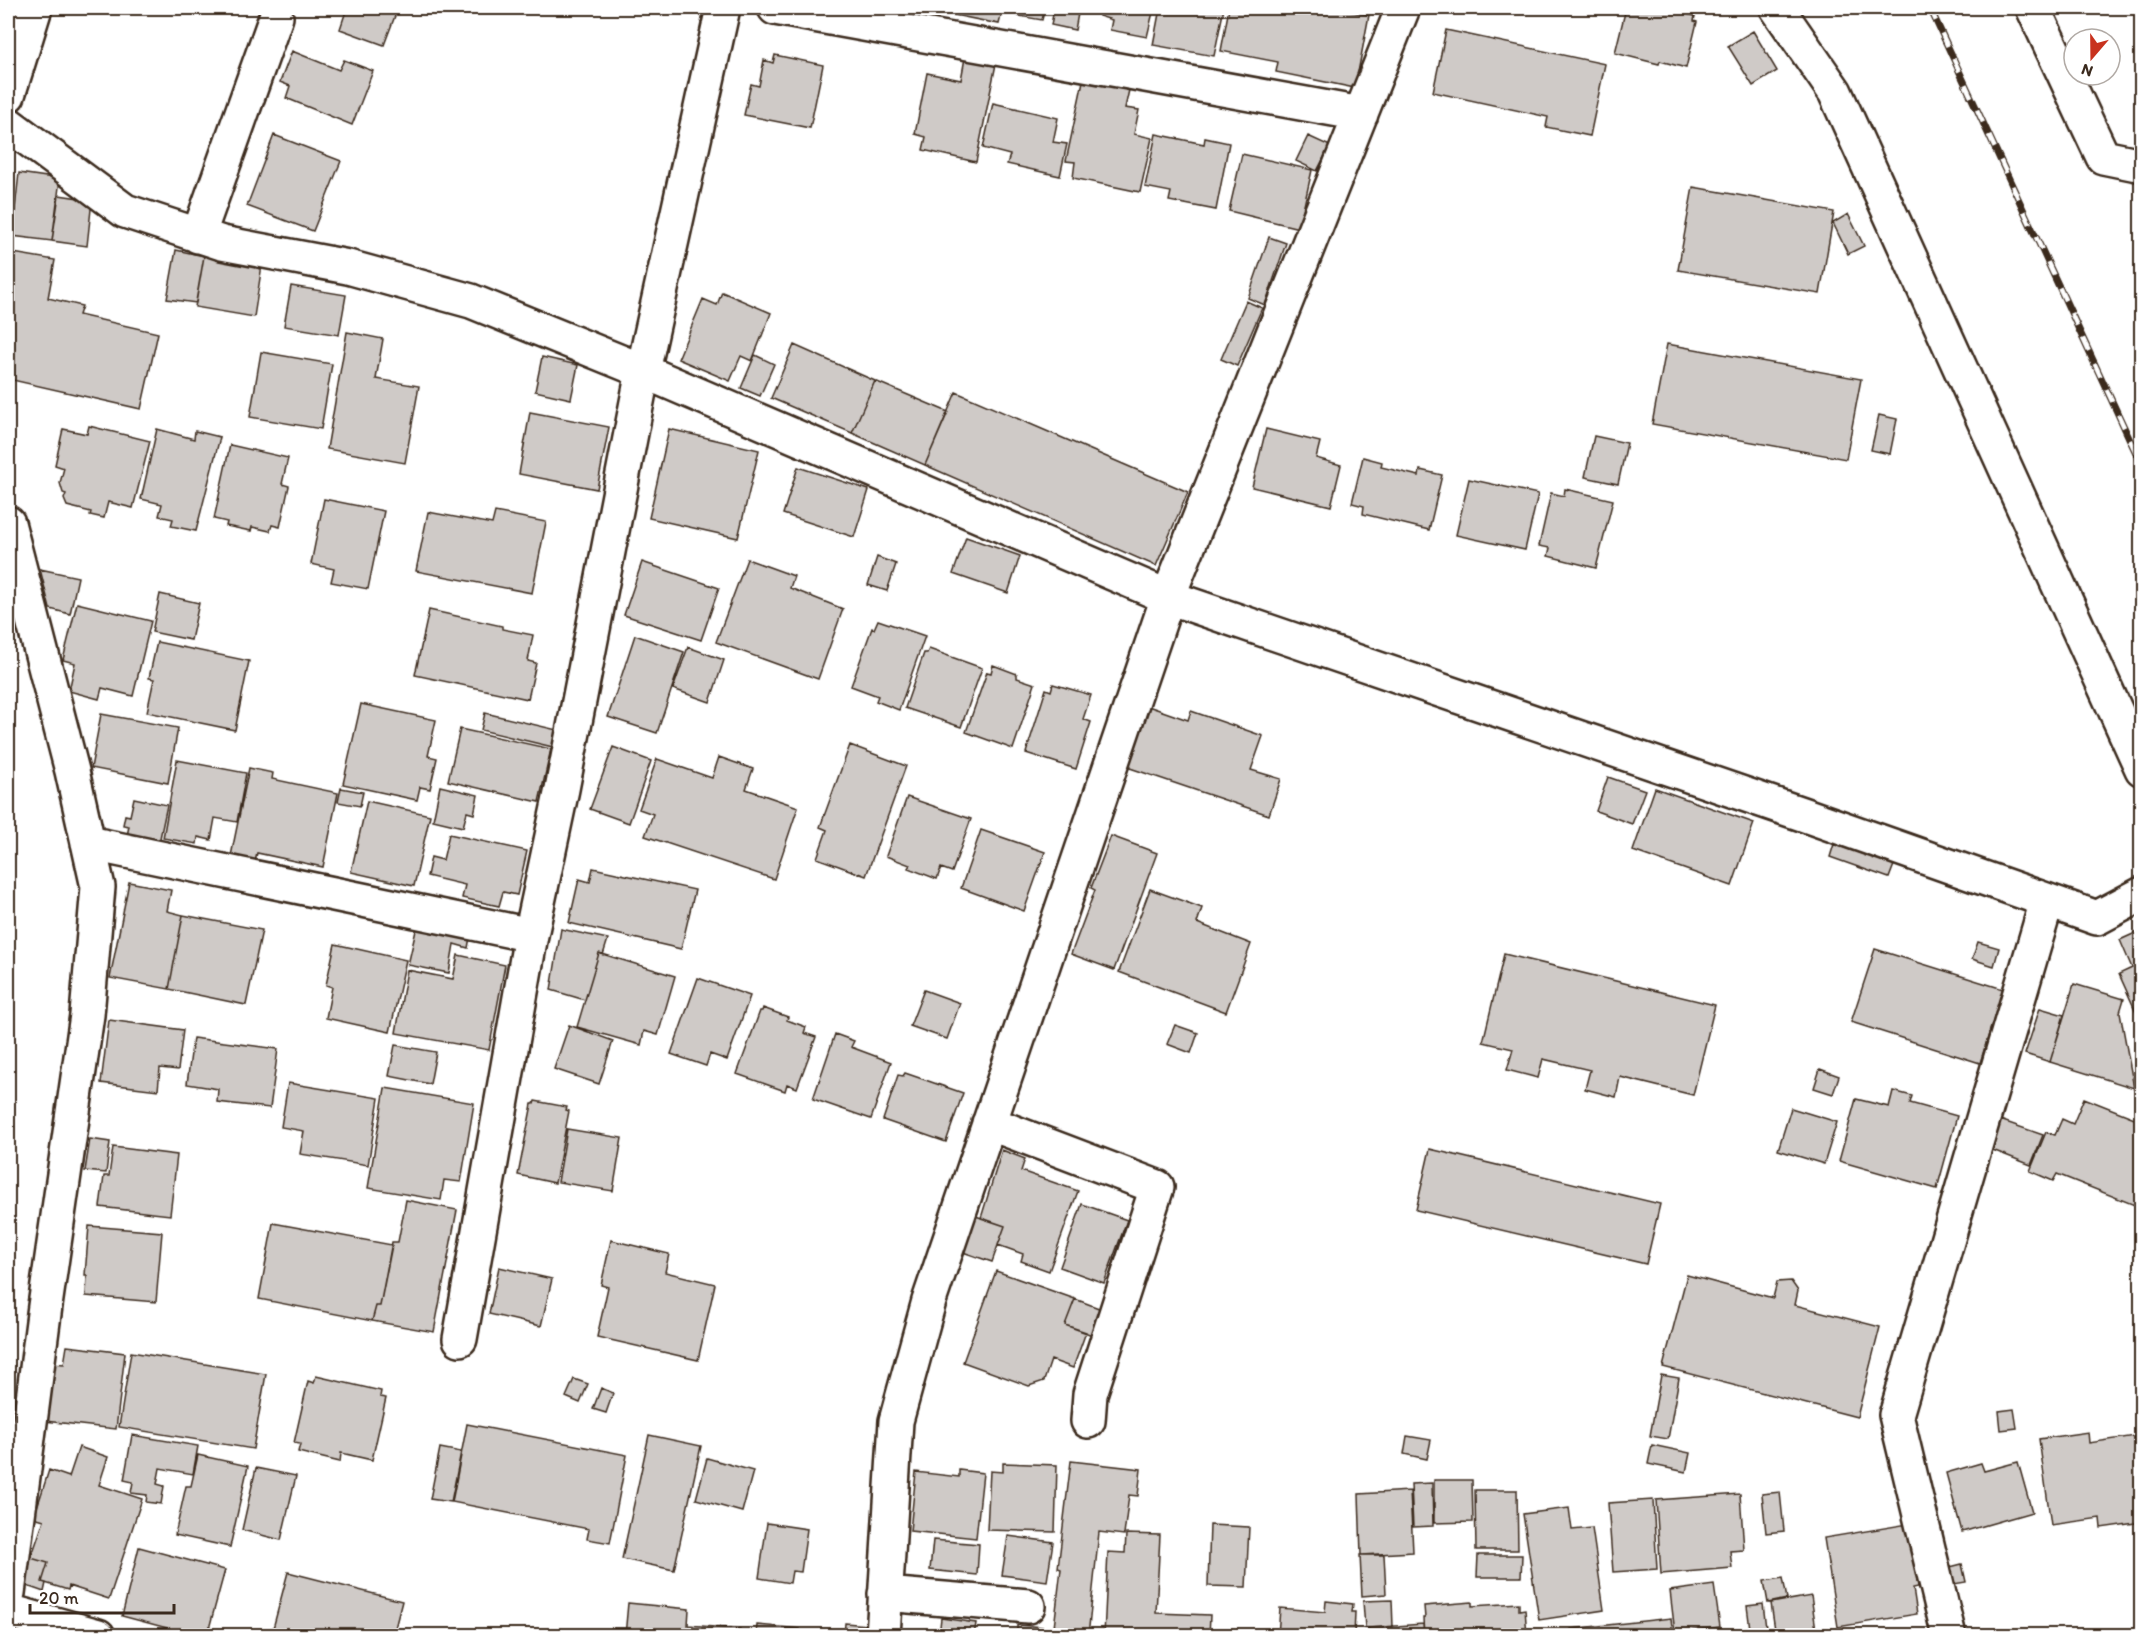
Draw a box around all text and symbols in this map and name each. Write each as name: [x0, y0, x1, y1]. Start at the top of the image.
north arrow: [2062, 27, 2122, 87]
text: N: [2079, 60, 2095, 81]
scale bar: [30, 1577, 174, 1615]
text: 20 m: [39, 1587, 79, 1609]

